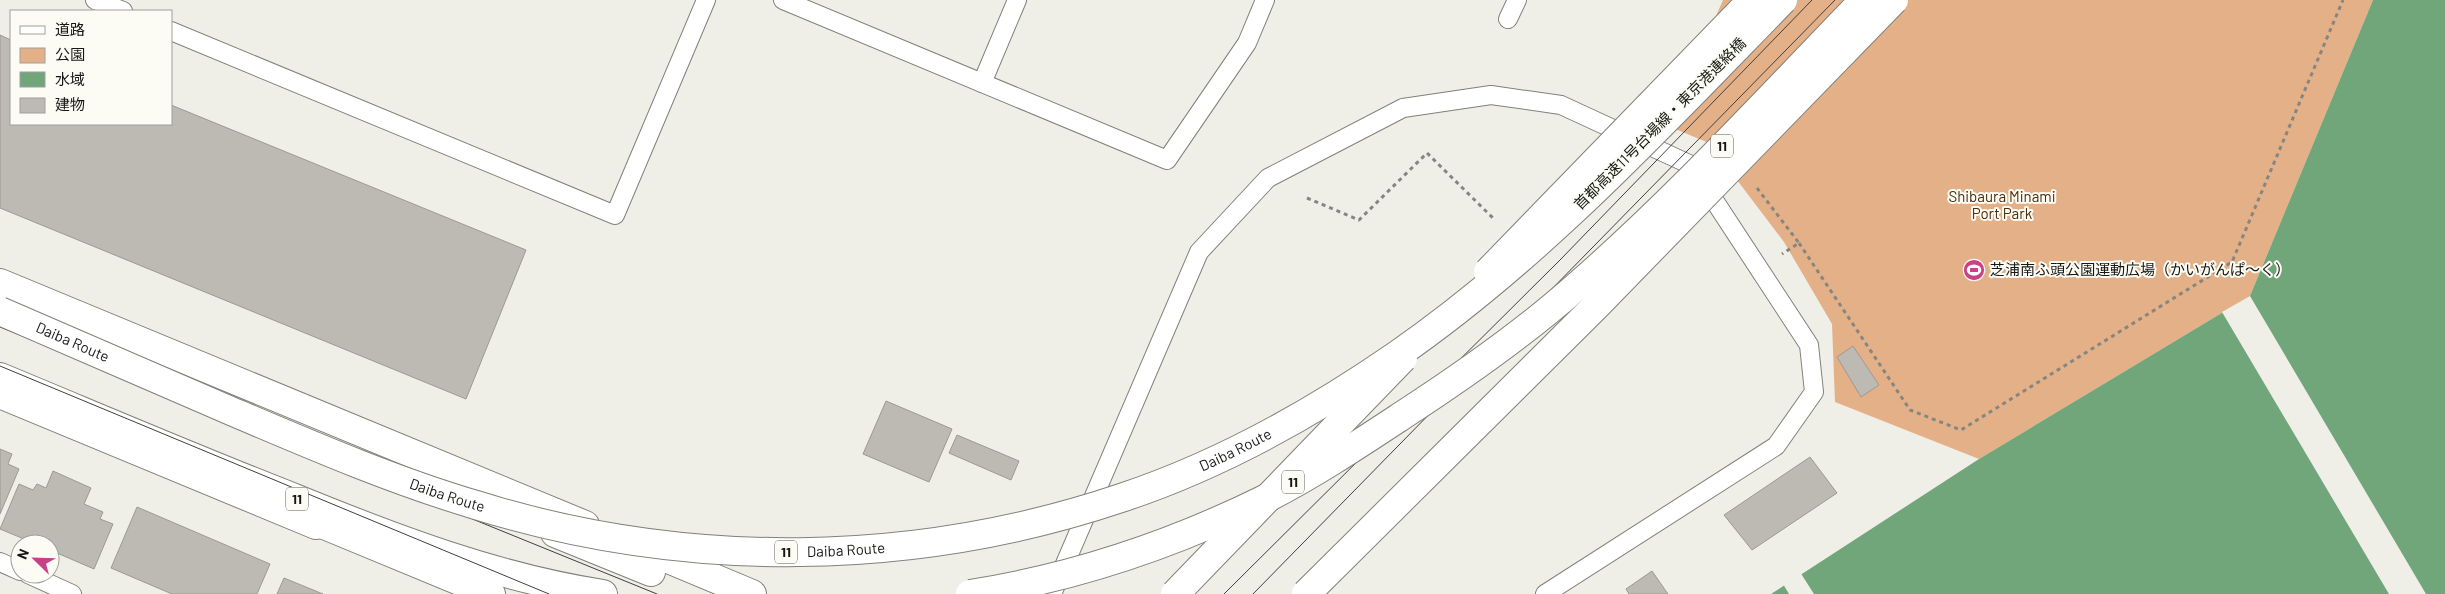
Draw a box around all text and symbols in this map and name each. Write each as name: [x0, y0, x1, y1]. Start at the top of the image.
legend: [10, 10, 172, 125]
text: 道路: [55, 20, 85, 38]
street label: 首都高速11号台場線・東京港連絡橋: [1570, 34, 1750, 214]
text: 公園: [55, 45, 85, 63]
text: 水域: [55, 70, 85, 88]
text: 建物: [55, 95, 85, 113]
road number: 11: [1711, 134, 1733, 158]
park label: Shibaura Minami Port Park: [1948, 187, 2056, 222]
sports icon: 芝浦南ふ頭公園運動広場（かいがんぱ～く）: [1962, 258, 1986, 282]
place label: 芝浦南ふ頭公園運動広場（かいがんぱ～く）: [1990, 260, 2290, 278]
street label: Daiba Route: [33, 318, 112, 365]
street label: Daiba Route: [1196, 424, 1274, 475]
road number: 11: [1282, 471, 1304, 494]
street label: Daiba Route: [407, 474, 487, 515]
road number: 11: [286, 488, 308, 510]
north arrow: [10, 534, 60, 584]
street label: Daiba Route: [807, 538, 886, 560]
road number: 11: [775, 540, 797, 564]
text: N: [13, 546, 32, 561]

